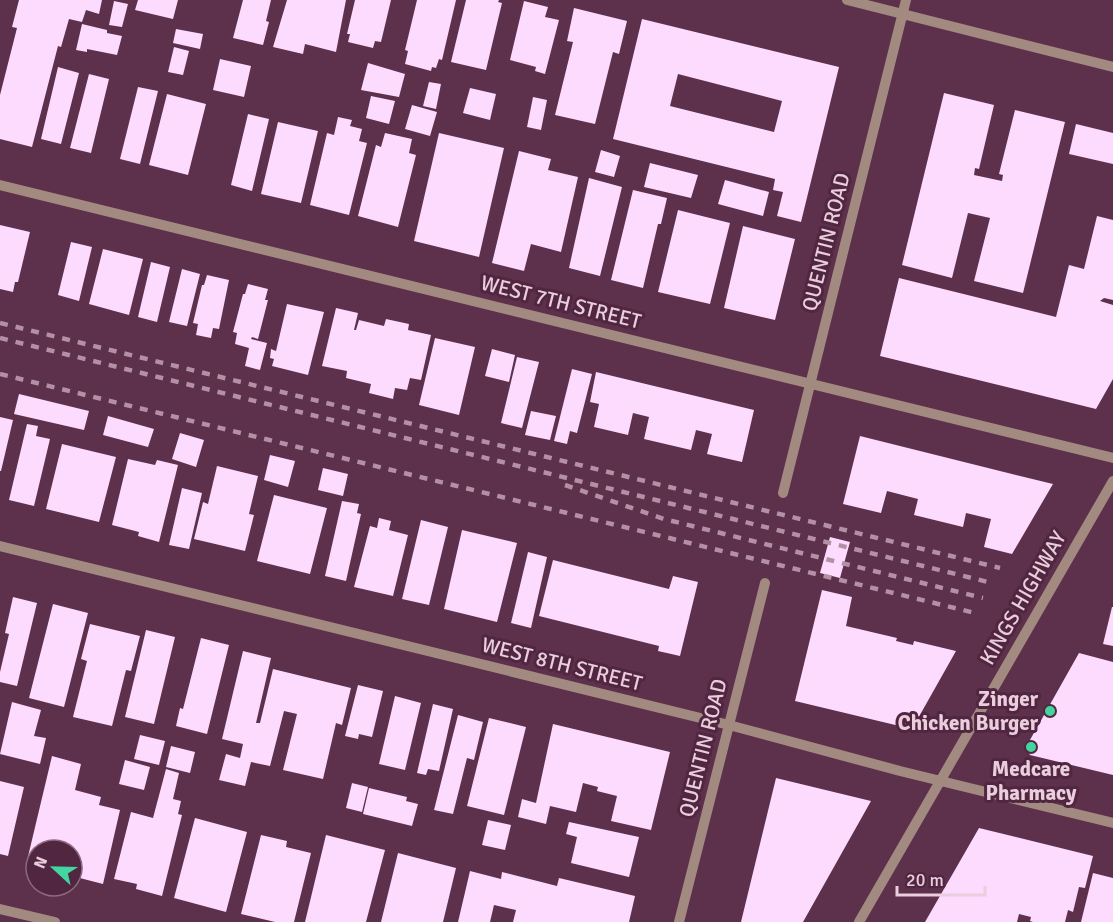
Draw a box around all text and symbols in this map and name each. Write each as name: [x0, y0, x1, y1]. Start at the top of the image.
street label: QUENTIN ROAD: [796, 170, 856, 314]
street label: WEST 7TH STREET: [478, 269, 645, 335]
street label: KINGS HIGHWAY: [974, 526, 1072, 670]
street label: WEST 8TH STREET: [479, 631, 646, 697]
street label: QUENTIN ROAD: [673, 676, 733, 820]
place label: Zinger Chicken Burger: [898, 686, 1039, 736]
marker: Zinger Chicken Burger: [1043, 704, 1057, 718]
marker: Medcare Pharmacy: [1024, 740, 1038, 754]
place label: Medcare Pharmacy: [986, 756, 1077, 806]
north arrow: [24, 838, 84, 898]
text: N: [30, 854, 52, 872]
scale bar: [897, 859, 986, 897]
text: 20 m: [906, 869, 944, 891]

